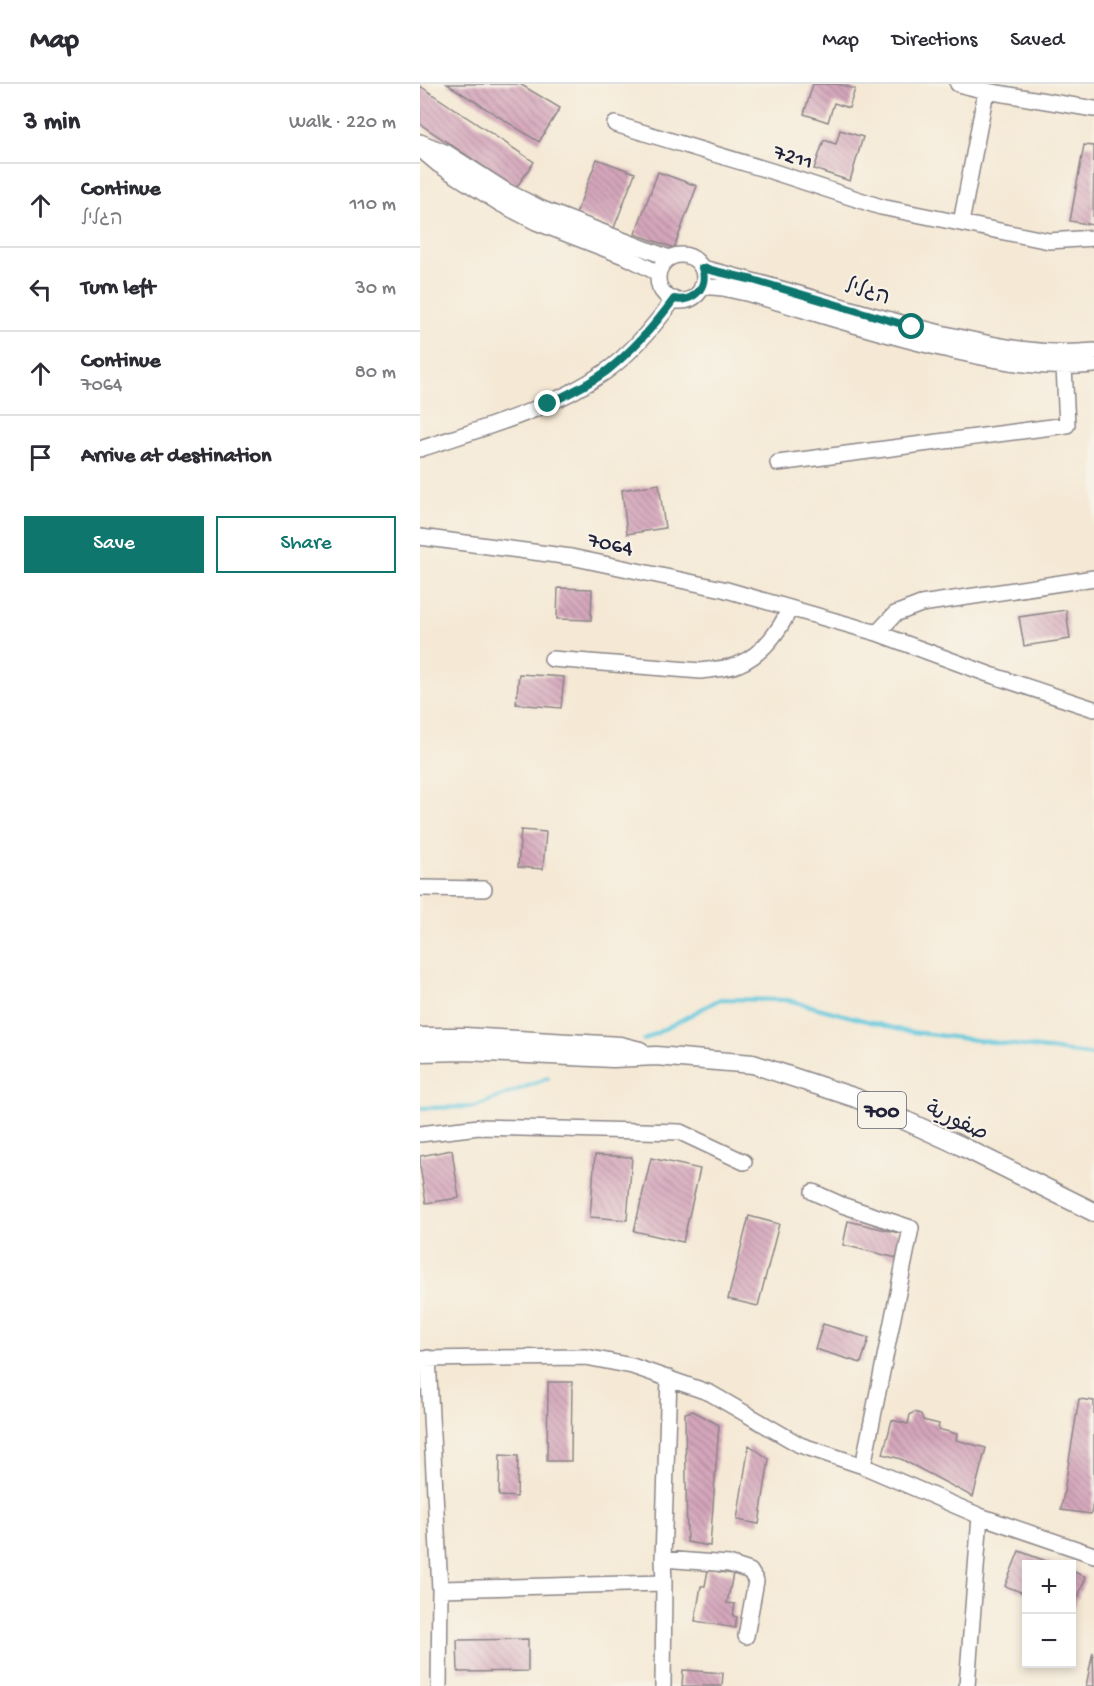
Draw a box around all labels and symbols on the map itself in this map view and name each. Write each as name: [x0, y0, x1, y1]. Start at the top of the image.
street label: 7211: [769, 140, 816, 177]
street label: הגליל: [841, 273, 893, 313]
route start: [898, 313, 924, 339]
route end: [534, 390, 560, 416]
street label: 7064: [584, 528, 636, 563]
road number: 700: [858, 1092, 906, 1128]
street label: صفورية: [921, 1097, 992, 1148]

